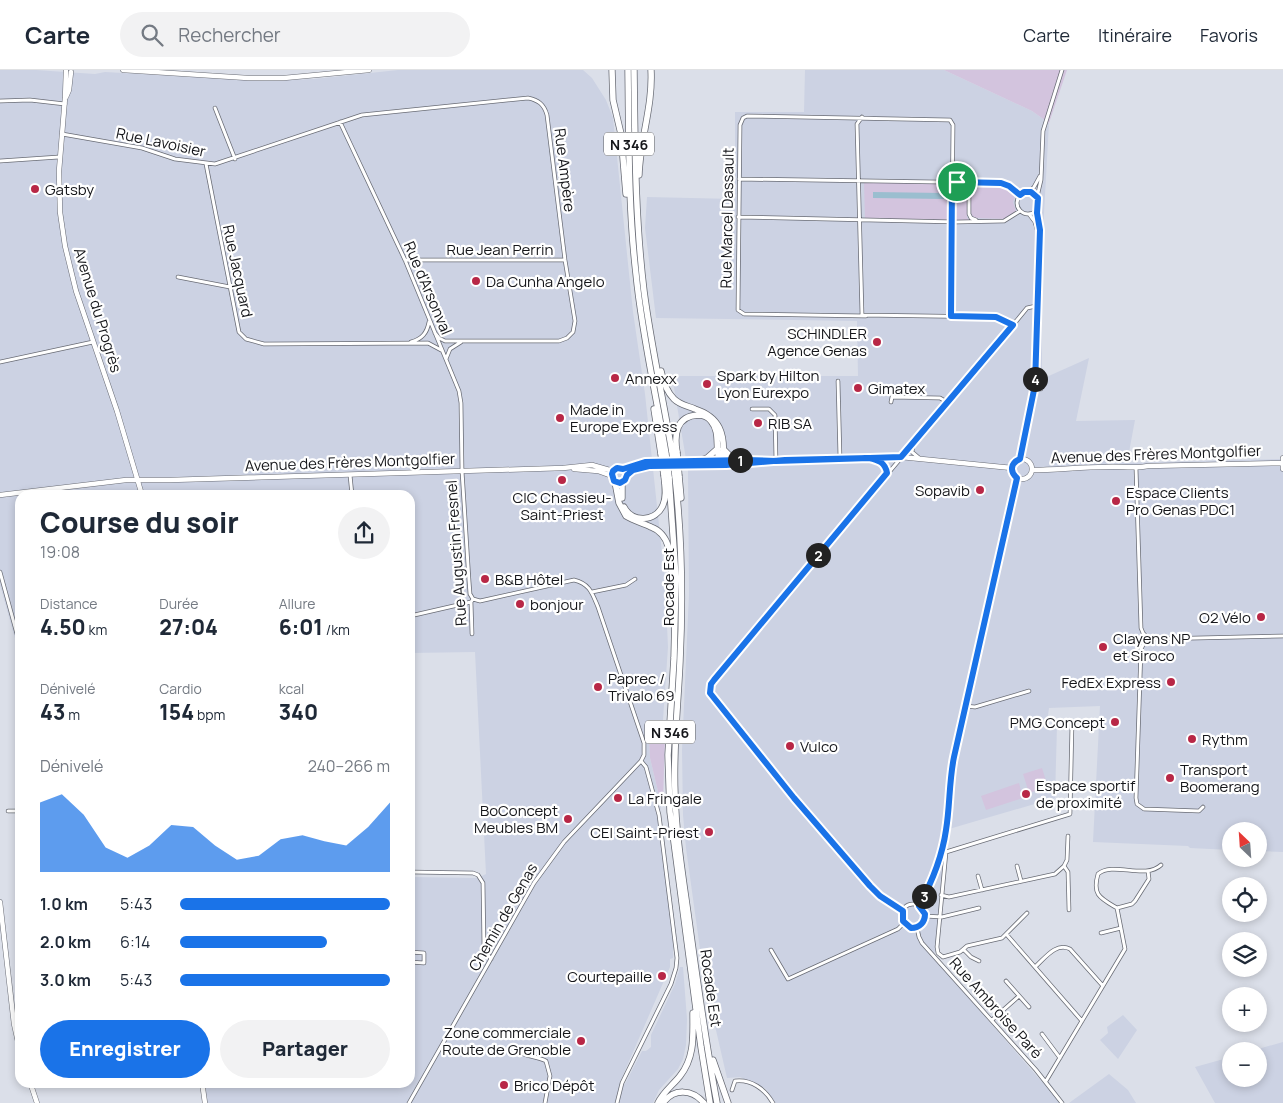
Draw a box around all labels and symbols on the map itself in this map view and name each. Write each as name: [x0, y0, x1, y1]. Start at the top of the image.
street label: Rue Lavoisier: [114, 122, 208, 162]
street label: Rue Ampère: [549, 127, 581, 213]
road number: N 346: [604, 132, 654, 156]
street label: Rue Marcel Dassault: [715, 148, 739, 288]
pin: [936, 161, 978, 203]
place label: Gatsby: [45, 179, 94, 200]
marker: Gatsby: [29, 183, 41, 195]
street label: Rue Jacquard: [218, 223, 258, 319]
street label: Rue d'Arsonval: [399, 238, 457, 338]
street label: Rue Jean Perrin: [447, 239, 554, 260]
street label: Avenue du Progrès: [69, 245, 127, 375]
place label: Da Cunha Angelo: [486, 271, 605, 292]
marker: Da Cunha Angelo: [470, 275, 482, 287]
place label: SCHINDLER Agence Genas: [767, 323, 867, 361]
marker: SCHINDLER Agence Genas: [871, 336, 883, 348]
place label: Spark by Hilton Lyon Eurexpo: [717, 365, 820, 403]
pin: 4: [1022, 366, 1048, 392]
place label: Annexx: [625, 368, 677, 389]
marker: Annexx: [609, 372, 621, 384]
marker: Spark by Hilton Lyon Eurexpo: [701, 378, 713, 390]
place label: Gimatex: [868, 378, 925, 399]
marker: Gimatex: [852, 382, 864, 394]
place label: Made in Europe Express: [570, 399, 677, 437]
marker: Made in Europe Express: [554, 412, 566, 424]
place label: RIB SA: [768, 413, 812, 434]
marker: RIB SA: [752, 417, 764, 429]
street label: Avenue des Frères Montgolfier: [1051, 440, 1262, 468]
street label: Avenue des Frères Montgolfier: [245, 448, 456, 476]
pin: 1: [728, 448, 752, 472]
marker: CIC Chassieu- Saint-Priest: [556, 474, 568, 486]
street label: Rue Augustin Fresnel: [440, 479, 472, 627]
place label: Sopavib: [915, 480, 970, 501]
place label: Espace Clients Pro Genas PDC1: [1126, 482, 1235, 520]
marker: Sopavib: [974, 484, 986, 496]
place label: CIC Chassieu- Saint-Priest: [512, 487, 612, 525]
marker: Espace Clients Pro Genas PDC1: [1110, 495, 1122, 507]
pin: 2: [806, 542, 830, 568]
street label: Rocade Est: [658, 548, 679, 626]
place label: B&B Hôtel: [495, 569, 563, 590]
marker: B&B Hôtel: [479, 573, 491, 585]
place label: bonjour: [530, 594, 584, 615]
marker: bonjour: [514, 598, 526, 610]
place label: O2 Vélo: [1199, 607, 1251, 628]
marker: O2 Vélo: [1255, 611, 1267, 623]
place label: Clayens NP et Siroco: [1113, 628, 1190, 666]
marker: Clayens NP et Siroco: [1097, 641, 1109, 653]
place label: Paprec / Trivalo 69: [608, 668, 674, 706]
place label: FedEx Express: [1061, 672, 1161, 693]
marker: FedEx Express: [1165, 676, 1177, 688]
marker: Paprec / Trivalo 69: [592, 681, 604, 693]
place label: PMG Concept: [1010, 712, 1105, 733]
marker: PMG Concept: [1109, 716, 1121, 728]
road number: N 346: [645, 720, 695, 744]
place label: Rythm: [1202, 729, 1248, 750]
marker: Rythm: [1186, 733, 1198, 745]
place label: Vulco: [800, 736, 838, 757]
marker: Vulco: [784, 740, 796, 752]
place label: Transport Boomerang: [1180, 759, 1260, 797]
marker: Transport Boomerang: [1164, 772, 1176, 784]
place label: Espace sportif de proximité: [1036, 775, 1136, 813]
place label: La Fringale: [628, 788, 702, 809]
marker: Espace sportif de proximité: [1020, 788, 1032, 800]
marker: La Fringale: [612, 792, 624, 804]
place label: BoConcept Meubles BM: [474, 800, 558, 838]
marker: BoConcept Meubles BM: [562, 813, 574, 825]
place label: CEI Saint-Priest: [590, 822, 699, 843]
north arrow: [1222, 822, 1268, 868]
marker: CEI Saint-Priest: [703, 826, 715, 838]
street label: Chemin de Genas: [464, 859, 542, 975]
pin: 3: [912, 884, 936, 908]
street label: Rocade Est: [695, 948, 727, 1028]
street label: Rue Ambroise Paré: [945, 953, 1047, 1063]
place label: Courtepaille: [567, 966, 652, 987]
marker: Courtepaille: [656, 970, 668, 982]
place label: Zone commerciale Route de Grenoble: [442, 1022, 571, 1060]
marker: Zone commerciale Route de Grenoble: [575, 1035, 587, 1047]
place label: Brico Dépôt: [514, 1075, 594, 1096]
marker: Brico Dépôt: [498, 1079, 510, 1091]

